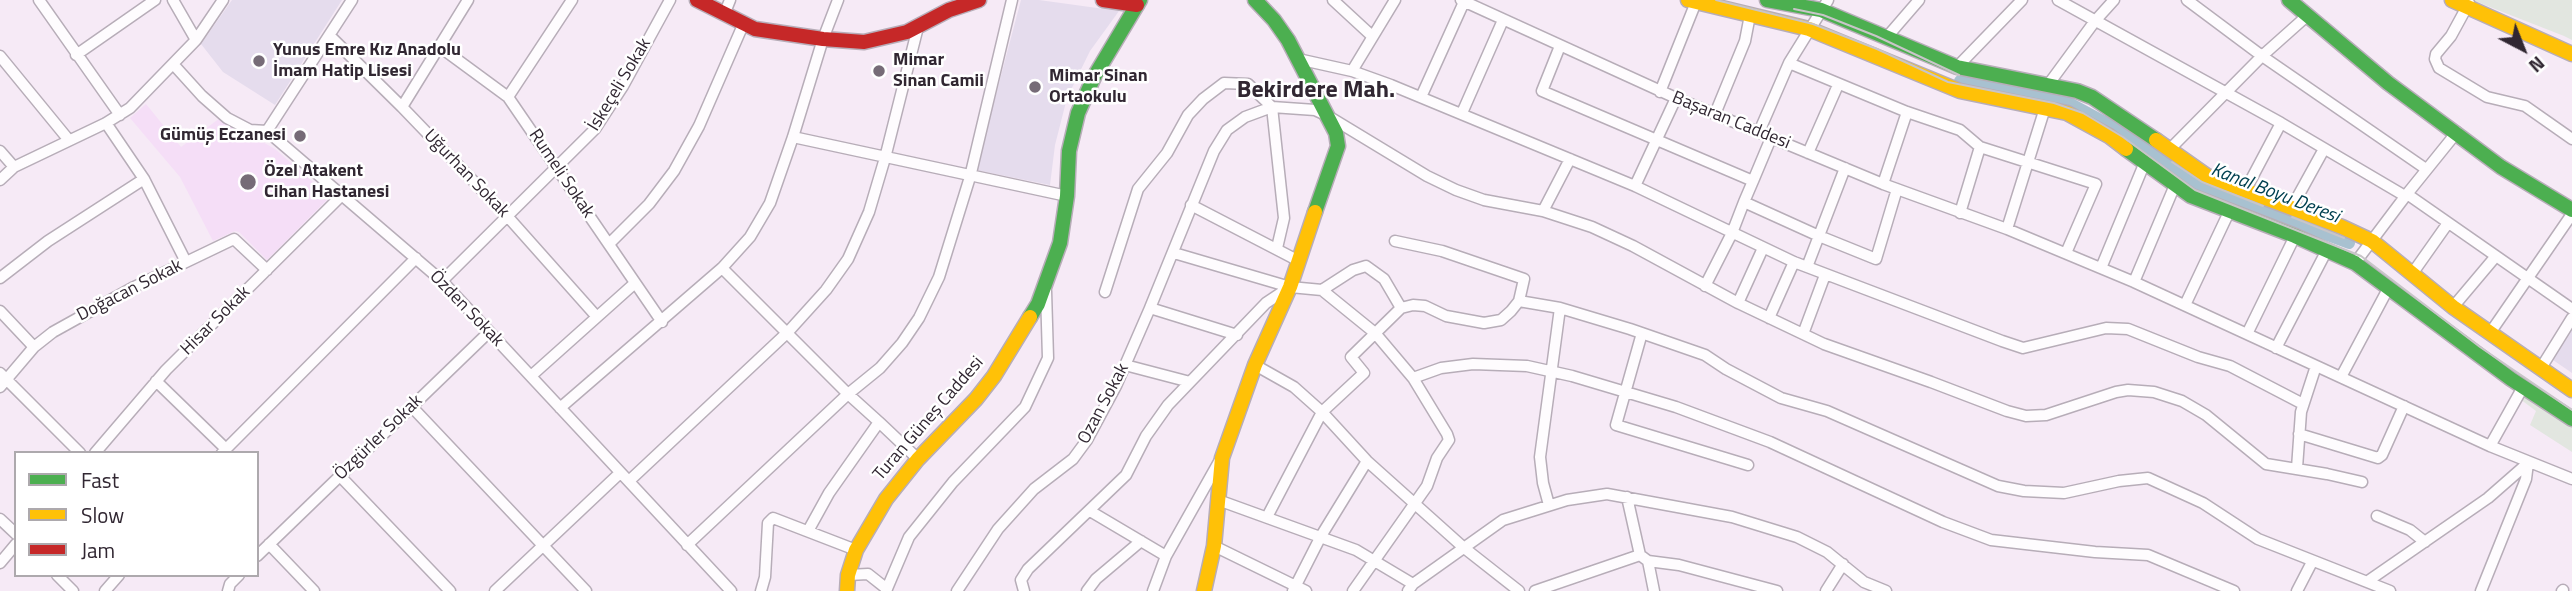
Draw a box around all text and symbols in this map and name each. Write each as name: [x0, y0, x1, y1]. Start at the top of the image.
north arrow: [2488, 14, 2558, 84]
street label: İskeçeli Sokak: [584, 35, 656, 135]
place label: Yunus Emre Kız Anadolu İmam Hatip Lisesi: [273, 40, 461, 82]
place label: Mimar Sinan Camii: [893, 50, 984, 92]
text: N: [2523, 50, 2552, 80]
marker: Yunus Emre Kız Anadolu İmam Hatip Lisesi: [251, 53, 267, 69]
marker: Mimar Sinan Camii: [871, 63, 887, 79]
place label: Mimar Sinan Ortaokulu: [1049, 66, 1148, 108]
district label: Bekirdere Mah.: [1237, 77, 1395, 105]
marker: Mimar Sinan Ortaokulu: [1027, 79, 1043, 95]
street label: Başaran Caddesi: [1669, 87, 1793, 155]
place label: Gümüş Eczanesi: [160, 125, 286, 147]
street label: Uğurhan Sokak: [419, 125, 513, 223]
street label: Rumeli Sokak: [523, 126, 599, 222]
marker: Gümüş Eczanesi: [292, 128, 308, 144]
water label: Kanal Boyu Deresi: [2208, 159, 2342, 229]
place label: Özel Atakent Cihan Hastanesi: [264, 161, 389, 204]
marker: Özel Atakent Cihan Hastanesi: [238, 172, 258, 192]
street label: Doğacan Sokak: [74, 255, 186, 327]
street label: Özden Sokak: [424, 266, 508, 352]
street label: Hisar Sokak: [177, 282, 255, 360]
street label: Turan Güneş Caddesi: [869, 353, 989, 485]
street label: Ozan Sokak: [1074, 360, 1134, 448]
street label: Özgürler Sokak: [330, 391, 428, 485]
legend: [14, 451, 259, 577]
text: Fast: [81, 464, 119, 496]
text: Slow: [81, 499, 124, 531]
text: Jam: [81, 534, 115, 566]

